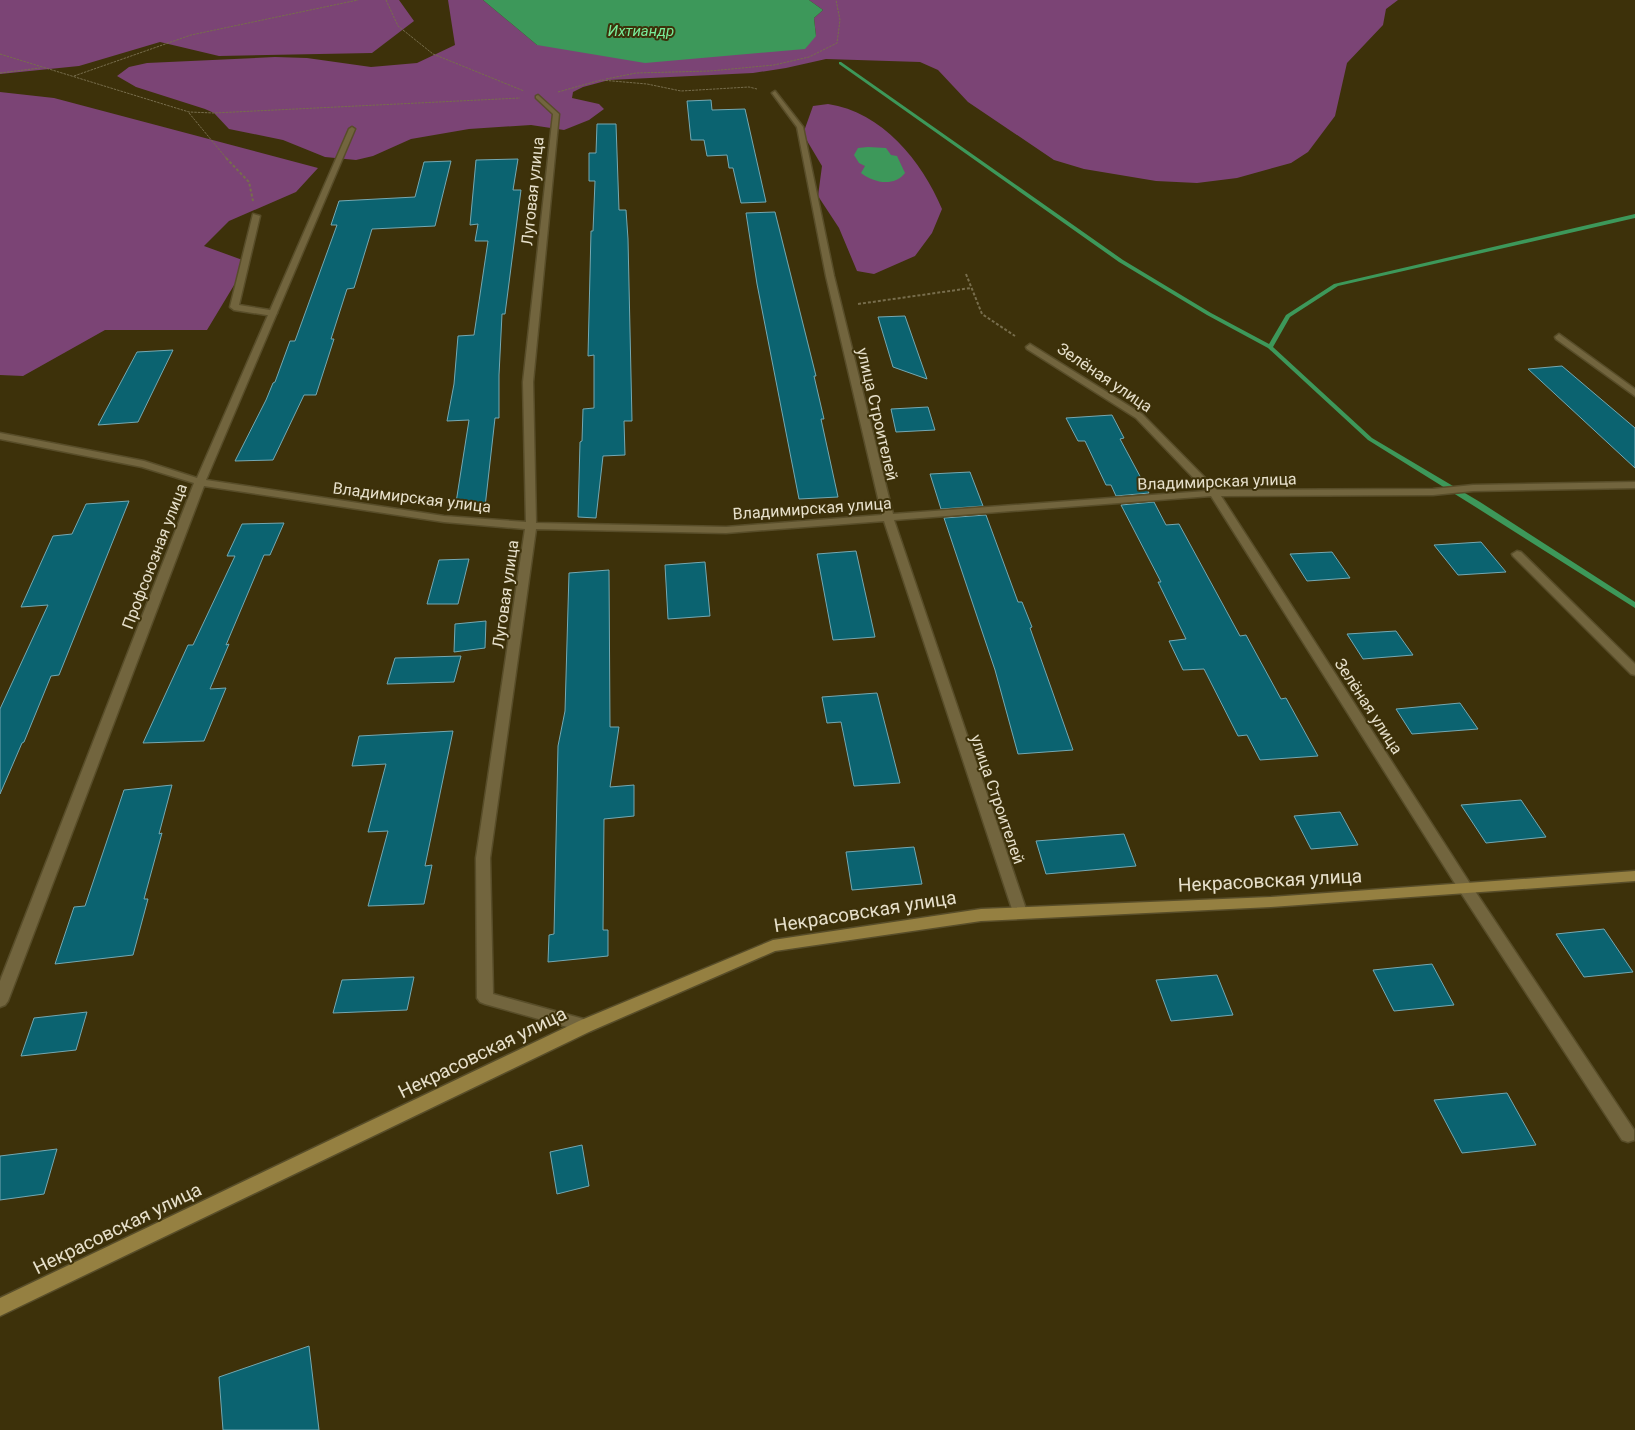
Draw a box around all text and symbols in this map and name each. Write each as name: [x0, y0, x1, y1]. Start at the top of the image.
water label: Ихтиандр: [608, 22, 674, 40]
street label: Луговая улица: [517, 136, 548, 246]
street label: Зелёная улица: [1054, 339, 1156, 416]
street label: улица Строителей: [853, 346, 902, 482]
street label: Владимирская улица: [1137, 469, 1297, 494]
street label: Владимирская улица: [332, 478, 492, 517]
street label: Профсоюзная улица: [118, 481, 191, 632]
street label: Владимирская улица: [732, 493, 892, 524]
street label: Луговая улица: [488, 539, 522, 649]
street label: Зелёная улица: [1331, 655, 1407, 758]
street label: улица Строителей: [966, 732, 1029, 866]
street label: Некрасовская улица: [1177, 864, 1363, 897]
street label: Некрасовская улица: [772, 886, 958, 937]
street label: Некрасовская улица: [394, 1002, 570, 1103]
street label: Некрасовская улица: [29, 1178, 205, 1279]

